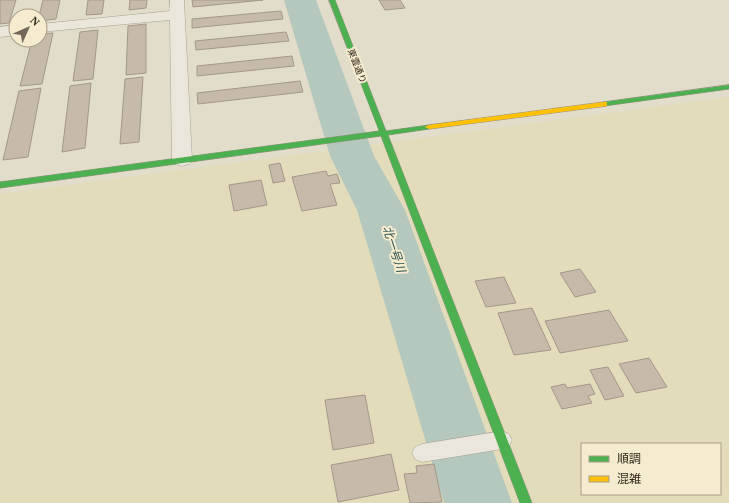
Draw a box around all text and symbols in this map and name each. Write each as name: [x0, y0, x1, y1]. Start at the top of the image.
north arrow: [8, 8, 48, 48]
text: N: [28, 14, 42, 28]
street label: 東雲通り: [346, 47, 368, 85]
water label: 北一号川: [380, 224, 409, 276]
legend: [581, 443, 721, 495]
text: 順調: [617, 452, 641, 466]
text: 混雑: [617, 472, 641, 486]

